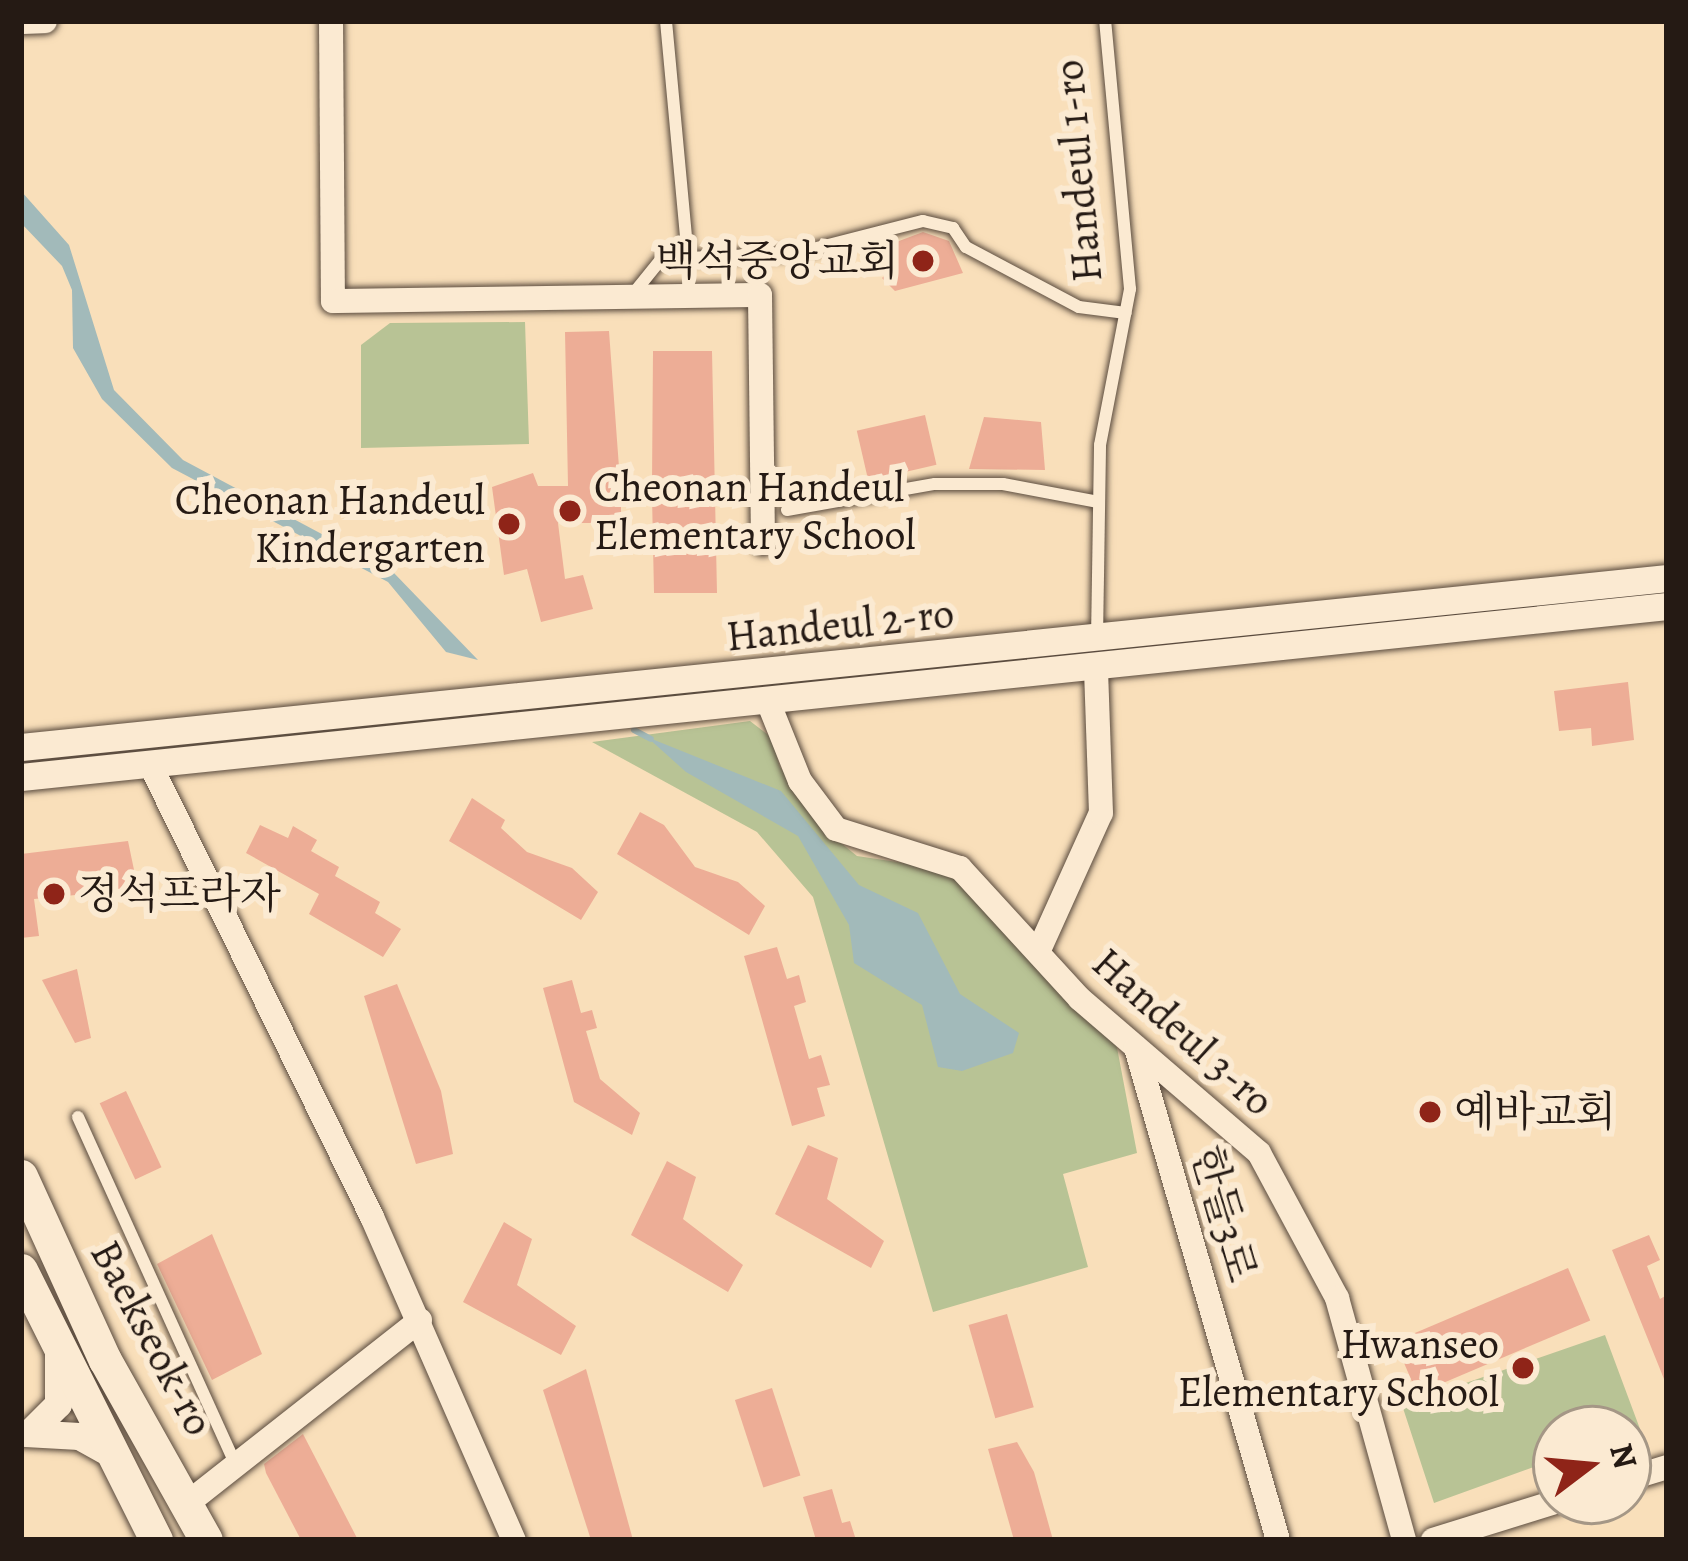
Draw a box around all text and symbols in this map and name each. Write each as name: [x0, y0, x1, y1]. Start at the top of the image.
street label: Handeul 1-ro: [1043, 58, 1113, 284]
place label: 백석중앙교회: [656, 236, 899, 286]
marker: 백석중앙교회: [910, 248, 936, 274]
place label: Cheonan Handeul Elementary School: [594, 462, 916, 560]
place label: Cheonan Handeul Kindergarten: [175, 475, 485, 574]
marker: Cheonan Handeul Elementary School: [557, 498, 583, 524]
marker: Cheonan Handeul Kindergarten: [496, 511, 522, 537]
street label: Handeul 2-ro: [724, 588, 956, 662]
place label: 정석프라자: [78, 869, 281, 919]
marker: 정석프라자: [41, 881, 67, 907]
street label: Handeul 3-ro: [1082, 938, 1284, 1126]
place label: 예바교회: [1454, 1087, 1616, 1137]
marker: 예바교회: [1417, 1099, 1443, 1125]
street label: 한들3로: [1181, 1140, 1267, 1288]
street label: Baekseok-ro: [80, 1232, 224, 1444]
place label: Hwanseo Elementary School: [1177, 1319, 1499, 1418]
marker: Hwanseo Elementary School: [1510, 1355, 1536, 1381]
north arrow: [1532, 1405, 1652, 1525]
text: N: [1599, 1438, 1649, 1474]

